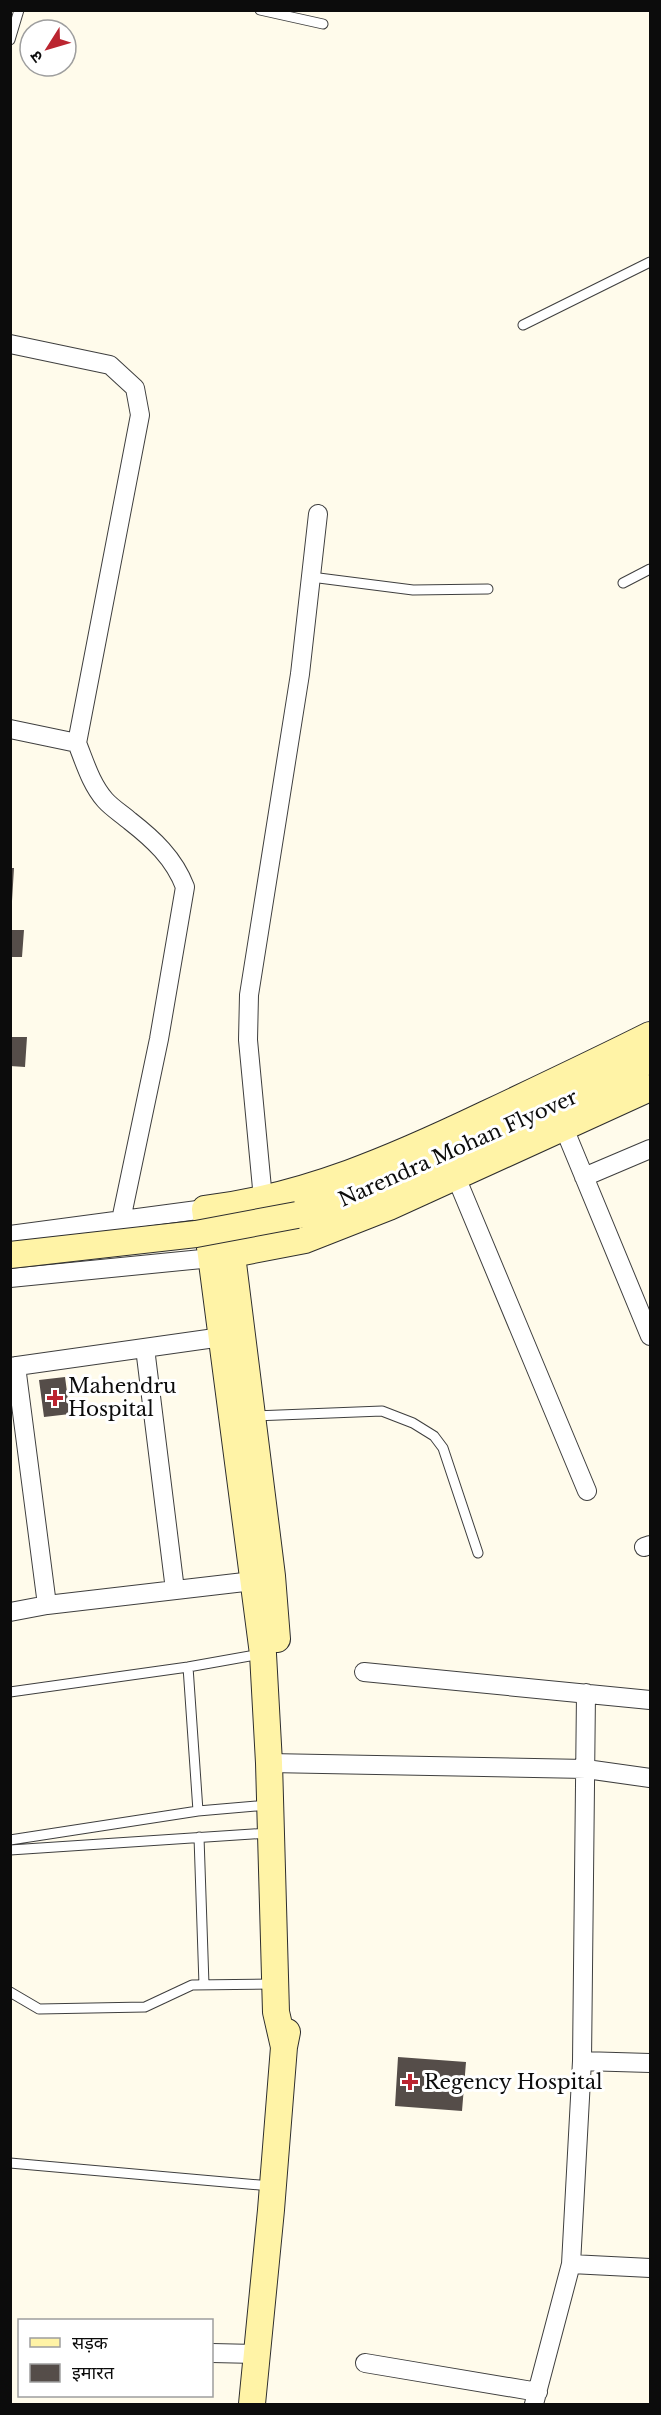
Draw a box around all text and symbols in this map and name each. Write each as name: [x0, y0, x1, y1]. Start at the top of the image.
north arrow: [18, 18, 78, 78]
text: उ: [25, 47, 47, 67]
street label: Narendra Mohan Flyover: [335, 1084, 582, 1212]
place label: Mahendru Hospital: [68, 1374, 176, 1421]
marker: Mahendru Hospital: [46, 1389, 64, 1407]
place label: Regency Hospital: [424, 2070, 603, 2094]
marker: Regency Hospital: [401, 2073, 419, 2091]
legend: [18, 2319, 213, 2397]
text: सड़क: [72, 2332, 109, 2354]
text: इमारत: [72, 2362, 115, 2384]

